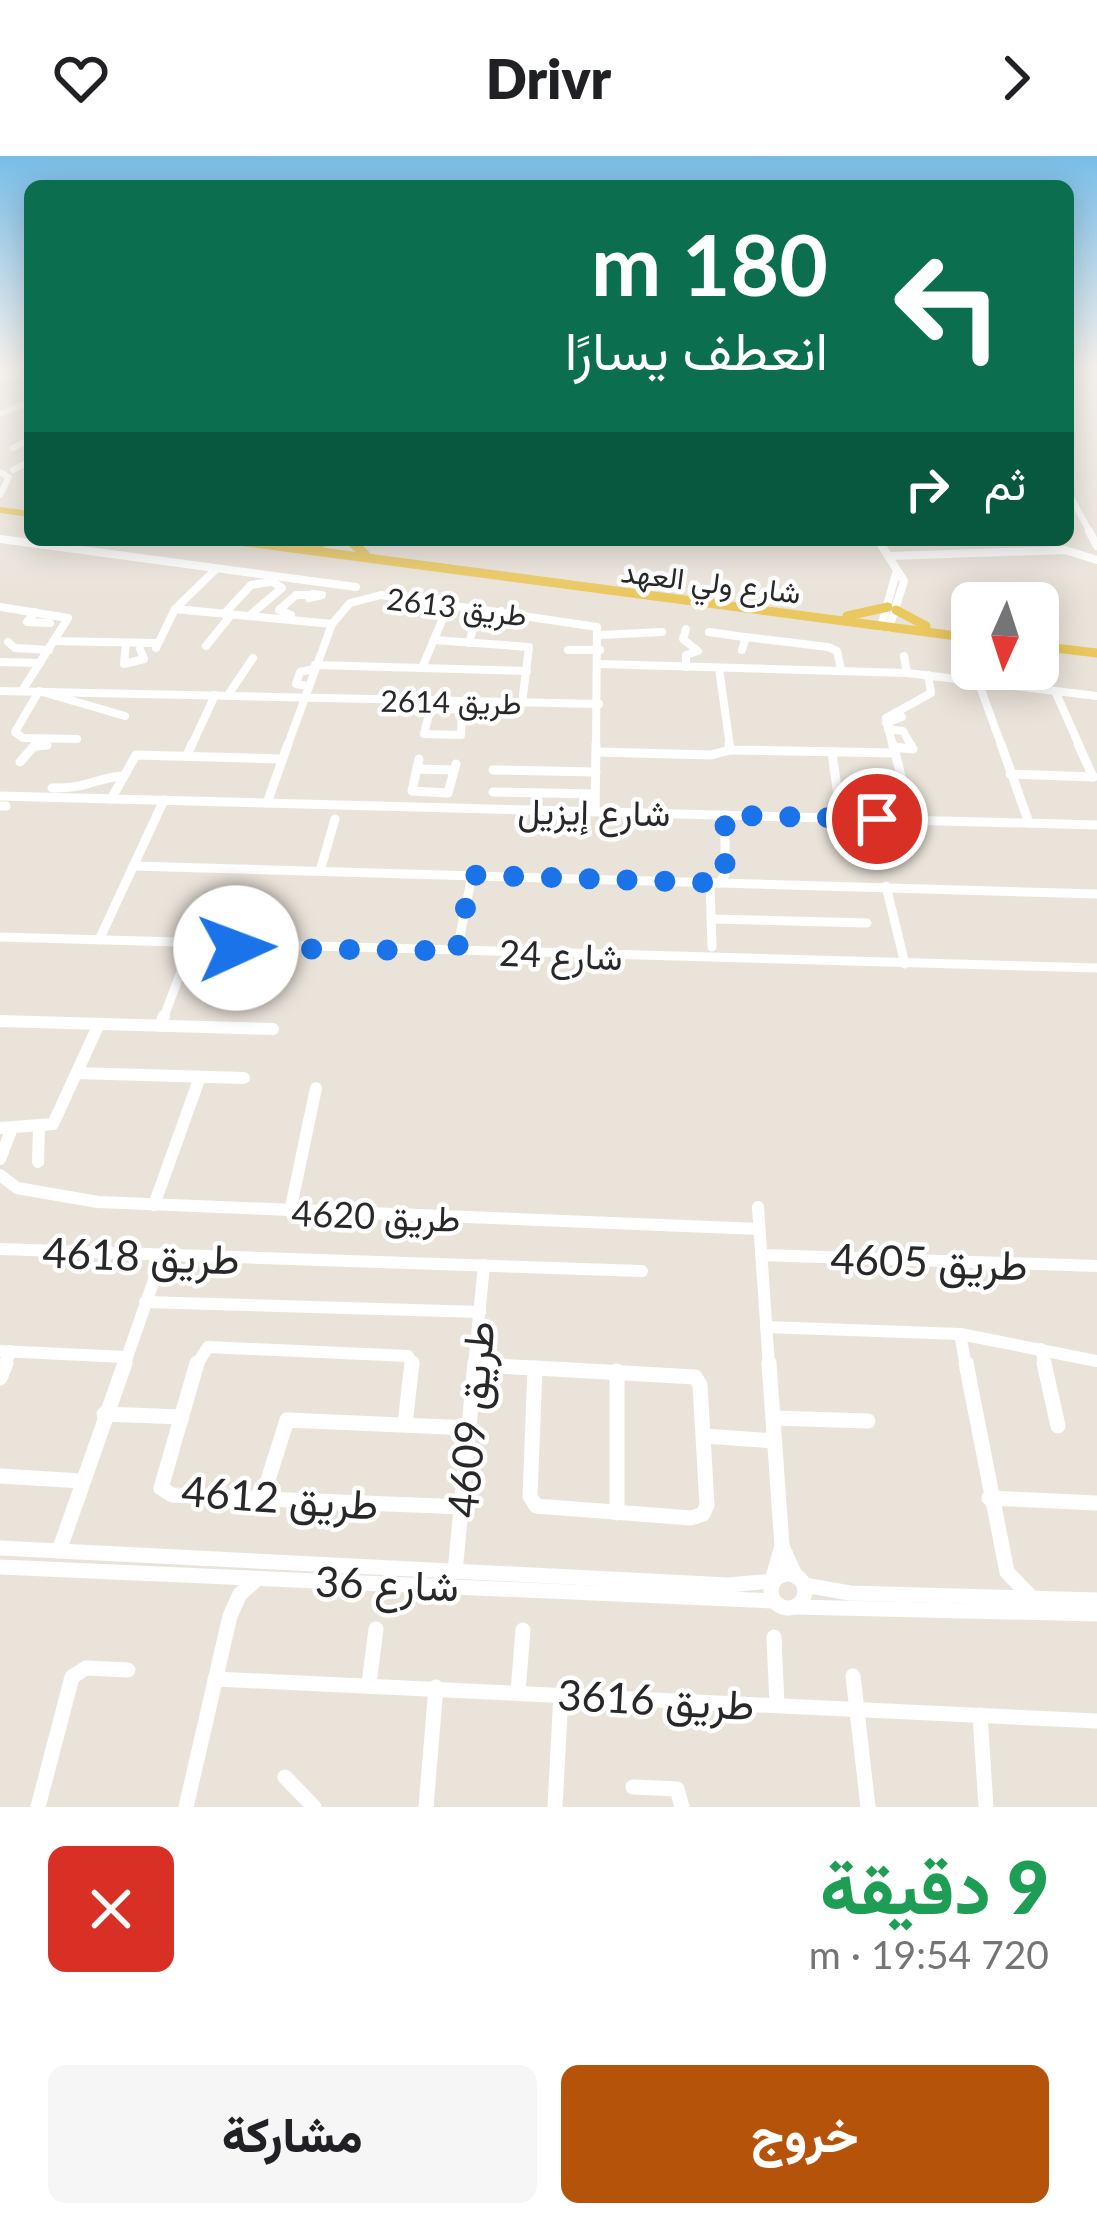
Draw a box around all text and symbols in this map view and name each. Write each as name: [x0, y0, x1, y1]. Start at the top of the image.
icon: heart: [48, 45, 114, 111]
icon: forward: [983, 45, 1049, 111]
text: Drivr: [486, 46, 611, 111]
text: 180 m: [591, 213, 828, 314]
icon: left: [870, 228, 1026, 384]
text: انعطف يسارًا: [565, 317, 828, 382]
icon: right: [894, 456, 960, 522]
text: ثم: [984, 456, 1026, 510]
street label: شارع ولي العهد: [618, 552, 803, 618]
street label: طريق 2613: [385, 580, 529, 634]
north arrow: [951, 582, 1059, 690]
map controls: [951, 582, 1059, 690]
street label: طريق 2614: [380, 682, 522, 722]
pin: [826, 768, 928, 870]
icon: arrive: [844, 786, 910, 852]
street label: شارع إيزيل: [517, 788, 671, 838]
position arrow: [173, 885, 299, 1011]
street label: شارع 24: [498, 930, 623, 982]
street label: طريق 4620: [291, 1190, 461, 1242]
street label: طريق 4618: [41, 1227, 240, 1286]
street label: طريق 4605: [829, 1233, 1028, 1292]
street label: طريق 4609: [436, 1319, 506, 1520]
street label: طريق 4612: [180, 1465, 380, 1532]
street label: شارع 36: [314, 1556, 460, 1615]
street label: طريق 3616: [556, 1669, 756, 1732]
text: 9 دقيقة: [820, 1843, 1049, 1929]
button: close: [48, 1846, 174, 1972]
text: 720 m · 19:54: [809, 1931, 1049, 1977]
button: مشاركة: [48, 2065, 537, 2203]
button: خروج: [561, 2065, 1049, 2203]

